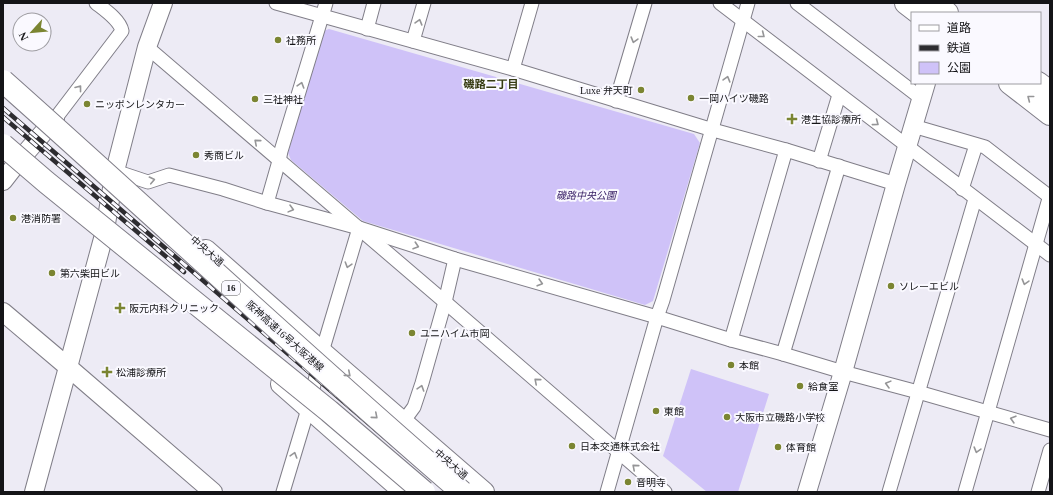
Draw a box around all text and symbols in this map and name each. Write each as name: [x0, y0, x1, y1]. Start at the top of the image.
north arrow: [12, 12, 52, 52]
legend: [911, 12, 1041, 84]
one-way arrow: [414, 19, 423, 26]
text: 道路: [947, 21, 971, 35]
text: N: [16, 30, 30, 43]
one-way arrow: [757, 31, 764, 38]
marker: 社務所: [273, 35, 283, 45]
place label: 社務所: [286, 35, 316, 46]
one-way arrow: [630, 37, 639, 44]
text: 鉄道: [947, 41, 971, 55]
text: 公園: [947, 61, 971, 75]
one-way arrow: [722, 75, 731, 82]
district label: 磯路二丁目: [464, 78, 519, 90]
one-way arrow: [296, 81, 305, 88]
place label: Luxe 弁天町: [580, 85, 633, 96]
marker: Luxe 弁天町: [636, 85, 646, 95]
one-way arrow: [74, 86, 81, 93]
marker: 一岡ハイツ磯路: [686, 93, 696, 103]
place label: 一岡ハイツ磯路: [699, 93, 769, 104]
marker: 三社神社: [250, 94, 260, 104]
place label: 三社神社: [263, 94, 303, 105]
one-way arrow: [1027, 96, 1034, 103]
marker: ニッポンレンタカー: [82, 99, 92, 109]
place label: ニッポンレンタカー: [95, 99, 185, 110]
marker: 港生協診療所: [786, 113, 798, 125]
place label: 港生協診療所: [801, 114, 861, 125]
one-way arrow: [872, 118, 879, 126]
one-way arrow: [255, 140, 262, 147]
marker: 秀商ビル: [191, 150, 201, 160]
place label: 秀商ビル: [204, 150, 244, 161]
one-way arrow: [149, 176, 156, 184]
park label: 磯路中央公園: [556, 190, 618, 201]
one-way arrow: [287, 204, 294, 213]
marker: 港消防署: [8, 213, 18, 223]
place label: 港消防署: [21, 213, 61, 224]
street label: 中央大通: [188, 234, 226, 268]
one-way arrow: [412, 241, 419, 250]
one-way arrow: [344, 262, 353, 269]
marker: 第六柴田ビル: [47, 268, 57, 278]
place label: 第六柴田ビル: [60, 268, 120, 279]
one-way arrow: [1021, 278, 1030, 285]
one-way arrow: [537, 279, 543, 287]
road number: 16: [222, 281, 240, 295]
marker: ソレーエビル: [886, 281, 896, 291]
place label: ソレーエビル: [899, 281, 959, 292]
street label: 阪神高速16号大阪港線: [244, 298, 326, 374]
marker: 阪元内科クリニック: [114, 302, 126, 314]
place label: 阪元内科クリニック: [129, 303, 219, 314]
marker: ユニハイム市岡: [407, 328, 417, 338]
place label: ユニハイム市岡: [420, 328, 490, 339]
marker: 本館: [726, 360, 736, 370]
place label: 本館: [739, 360, 759, 371]
marker: 松浦診療所: [101, 366, 113, 378]
place label: 松浦診療所: [116, 367, 166, 378]
one-way arrow: [343, 370, 351, 377]
one-way arrow: [534, 379, 541, 386]
one-way arrow: [884, 380, 891, 389]
marker: 給食室: [795, 381, 805, 391]
place label: 給食室: [808, 381, 838, 392]
one-way arrow: [416, 385, 425, 392]
marker: 東館: [651, 406, 661, 416]
place label: 東館: [664, 406, 684, 417]
one-way arrow: [370, 412, 378, 419]
marker: 大阪市立磯路小学校: [722, 412, 732, 422]
place label: 大阪市立磯路小学校: [735, 412, 825, 423]
one-way arrow: [1009, 415, 1016, 424]
marker: 日本交通株式会社: [567, 441, 577, 451]
place label: 日本交通株式会社: [580, 441, 660, 452]
marker: 体育館: [773, 442, 783, 452]
place label: 体育館: [786, 442, 816, 453]
one-way arrow: [973, 446, 982, 453]
street label: 中央大通: [432, 447, 470, 481]
one-way arrow: [289, 451, 298, 458]
one-way arrow: [632, 464, 640, 471]
marker: 音明寺: [623, 477, 633, 487]
place label: 音明寺: [636, 477, 666, 488]

